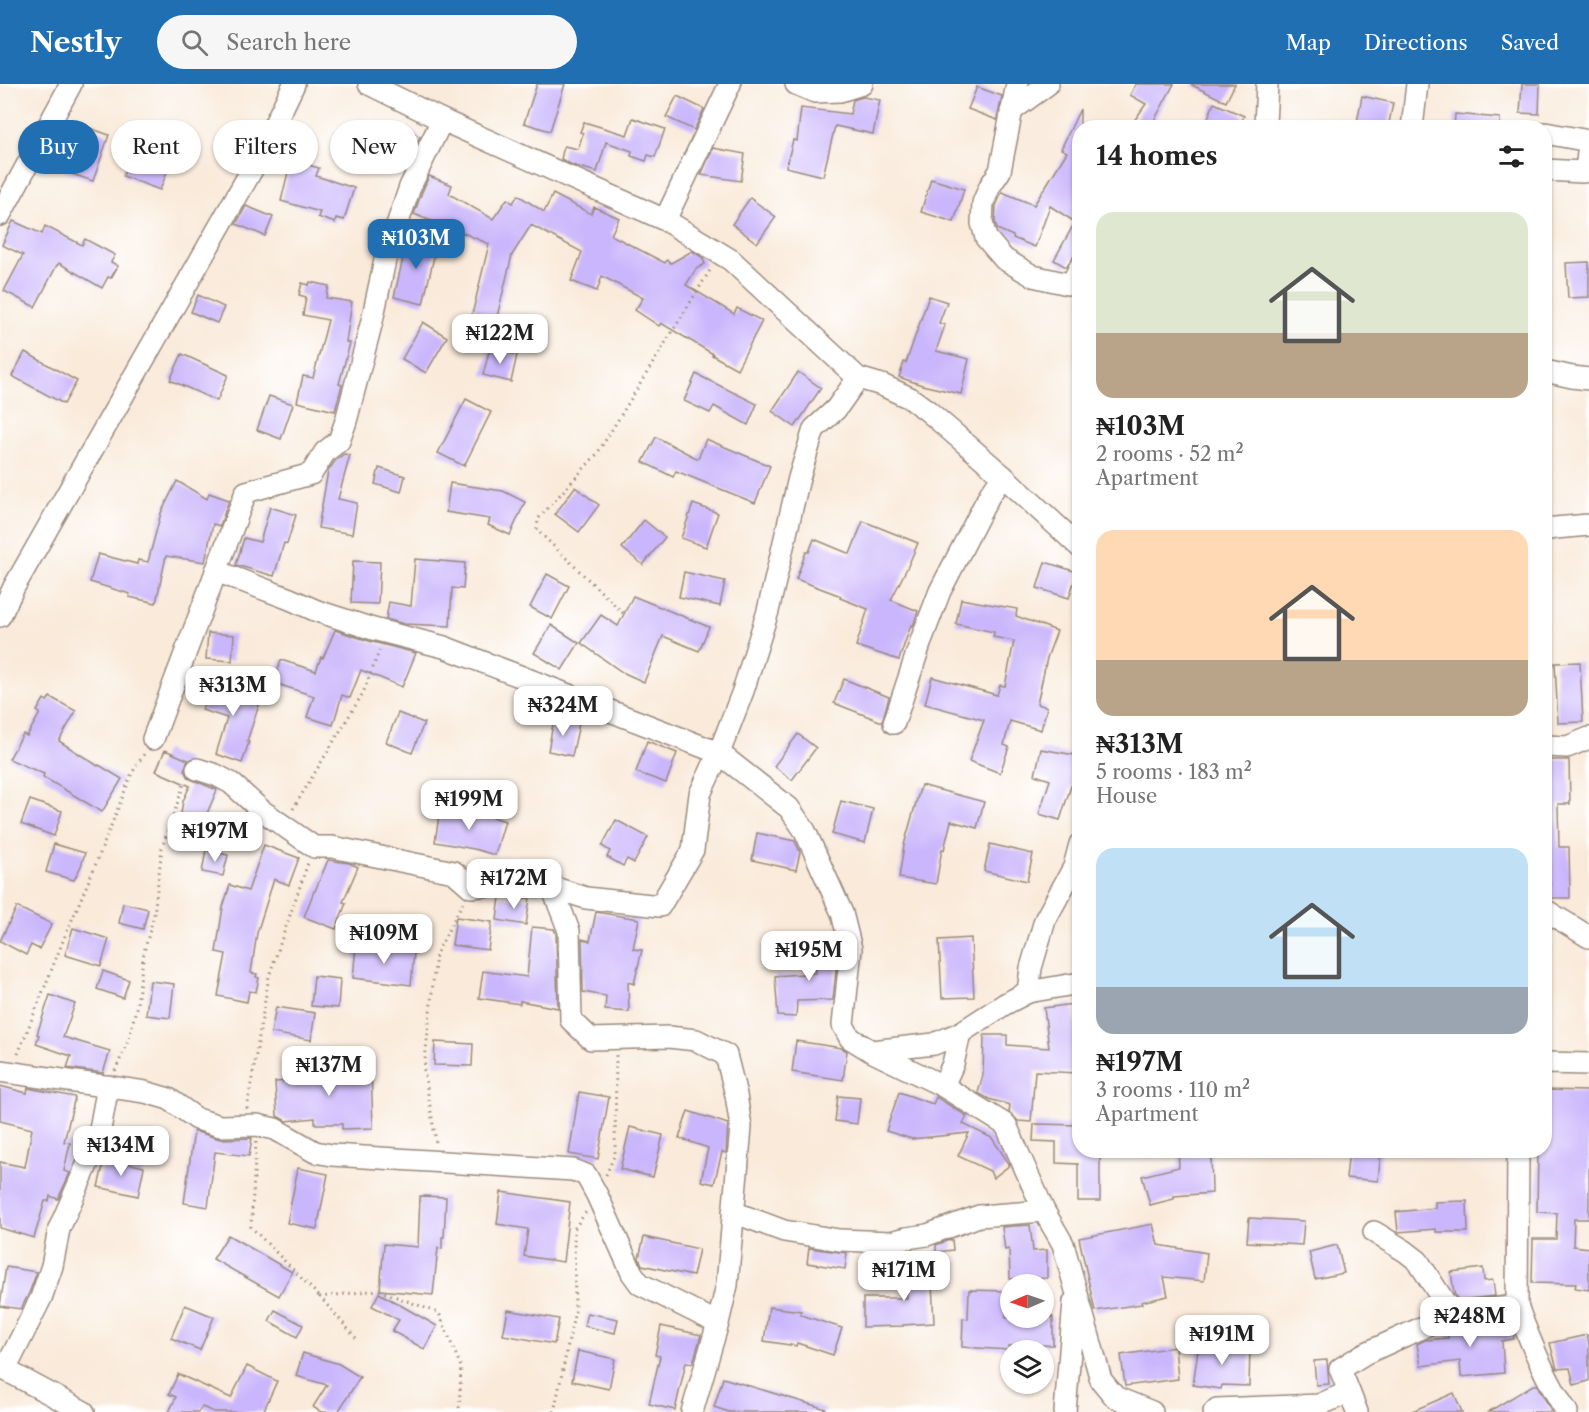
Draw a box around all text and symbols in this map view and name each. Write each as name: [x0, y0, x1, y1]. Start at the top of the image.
search box: [157, 15, 577, 69]
text: Nestly: [30, 25, 121, 59]
icon: search: [178, 26, 211, 59]
text: Search here: [226, 29, 351, 56]
text: Map: [1286, 30, 1331, 55]
text: Directions: [1364, 30, 1468, 55]
text: Saved: [1501, 30, 1559, 55]
chip: Buy: [18, 120, 99, 174]
chip: Rent: [111, 120, 201, 174]
chip: Filters: [213, 120, 318, 174]
chip: New: [330, 120, 418, 174]
text: 14 homes: [1096, 140, 1218, 172]
icon: filters: [1495, 140, 1528, 173]
pin: ₦103M: [374, 219, 458, 270]
text: ₦103M: [382, 226, 450, 250]
icon: home: [1258, 251, 1366, 359]
pin: ₦122M: [458, 314, 542, 365]
text: ₦122M: [466, 321, 534, 345]
text: ₦103M: [1096, 410, 1185, 442]
text: 2 rooms · 52 m²: [1096, 442, 1244, 466]
text: Apartment: [1096, 466, 1199, 490]
icon: home: [1258, 569, 1366, 677]
pin: ₦313M: [191, 666, 275, 717]
text: ₦313M: [199, 673, 267, 697]
pin: ₦324M: [521, 686, 605, 737]
text: ₦324M: [528, 693, 598, 717]
text: ₦313M: [1096, 728, 1183, 760]
text: 5 rooms · 183 m²: [1096, 760, 1252, 784]
pin: ₦199M: [427, 780, 511, 831]
text: House: [1096, 784, 1157, 808]
text: ₦199M: [435, 787, 503, 811]
pin: ₦197M: [173, 812, 257, 863]
text: ₦197M: [181, 819, 249, 843]
pin: ₦172M: [472, 859, 556, 910]
text: ₦172M: [481, 866, 547, 890]
icon: home: [1258, 887, 1366, 995]
pin: ₦109M: [342, 914, 426, 965]
text: ₦109M: [349, 921, 419, 945]
pin: ₦195M: [767, 931, 851, 982]
text: ₦195M: [775, 938, 843, 962]
pin: ₦137M: [287, 1046, 371, 1097]
text: ₦197M: [1096, 1046, 1183, 1078]
text: ₦137M: [296, 1053, 362, 1077]
text: 3 rooms · 110 m²: [1096, 1078, 1250, 1102]
text: Apartment: [1096, 1102, 1199, 1126]
pin: ₦134M: [79, 1126, 163, 1177]
text: ₦134M: [87, 1133, 155, 1157]
pin: ₦171M: [862, 1251, 946, 1302]
text: ₦171M: [872, 1258, 936, 1282]
north arrow: [1000, 1274, 1054, 1328]
map controls: [1000, 1274, 1054, 1394]
pin: ₦248M: [1428, 1297, 1512, 1348]
text: ₦248M: [1434, 1304, 1506, 1328]
pin: ₦191M: [1180, 1315, 1264, 1366]
text: ₦191M: [1189, 1322, 1255, 1346]
button: layers: [1000, 1340, 1054, 1394]

